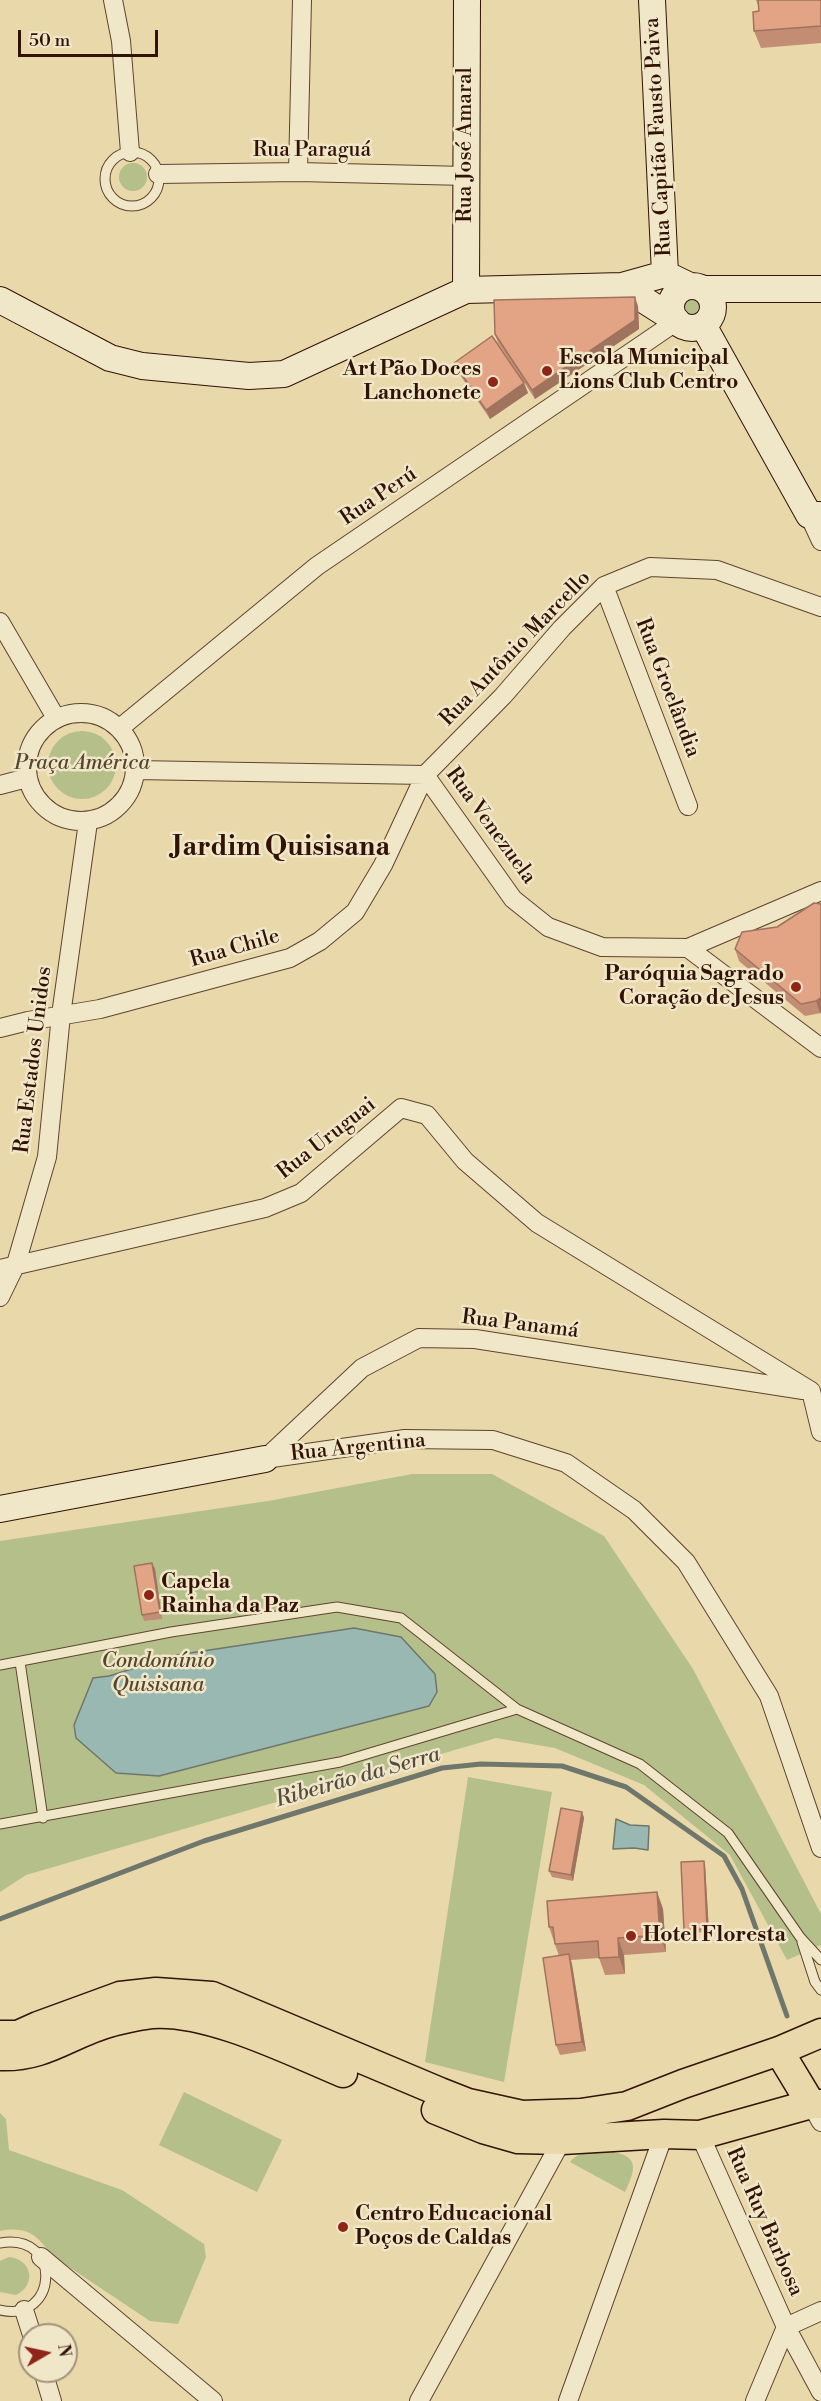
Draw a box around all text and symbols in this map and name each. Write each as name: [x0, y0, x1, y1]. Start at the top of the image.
street label: Rua Capitão Fausto Paiva: [640, 17, 678, 257]
scale bar: [21, 18, 160, 56]
text: 50 m: [29, 29, 70, 52]
street label: Rua José Amaral: [453, 67, 479, 223]
street label: Rua Paraguá: [253, 138, 371, 164]
place label: Escola Municipal Lions Club Centro: [559, 346, 738, 396]
place label: Art Pão Doces Lanchonete: [343, 357, 481, 407]
marker: Escola Municipal Lions Club Centro: [540, 364, 554, 378]
marker: Art Pão Doces Lanchonete: [486, 375, 500, 389]
street label: Rua Perú: [336, 462, 422, 532]
street label: Rua Antônio Marcello: [435, 566, 597, 732]
street label: Rua Groelândia: [629, 615, 705, 761]
park label: Praça América: [14, 751, 150, 777]
street label: Rua Venezuela: [439, 763, 541, 889]
district label: Jardim Quisisana: [172, 833, 390, 865]
street label: Rua Chile: [187, 924, 283, 974]
place label: Paróquia Sagrado Coração de Jesus: [604, 962, 784, 1012]
street label: Rua Estados Unidos: [10, 965, 58, 1155]
marker: Paróquia Sagrado Coração de Jesus: [789, 980, 803, 994]
street label: Rua Uruguai: [273, 1093, 381, 1185]
street label: Rua Panamá: [460, 1305, 580, 1345]
street label: Rua Argentina: [289, 1428, 427, 1468]
place label: Capela Rainha da Paz: [161, 1570, 299, 1620]
marker: Capela Rainha da Paz: [142, 1588, 156, 1602]
park label: Condomínio Quisisana: [101, 1649, 215, 1699]
water label: Ribeirão da Serra: [273, 1742, 443, 1814]
place label: Hotel Floresta: [643, 1923, 786, 1949]
marker: Hotel Floresta: [624, 1929, 638, 1943]
street label: Rua Ruy Barbosa: [720, 2144, 808, 2300]
place label: Centro Educacional Poços de Caldas: [355, 2202, 552, 2252]
marker: Centro Educacional Poços de Caldas: [336, 2220, 350, 2234]
north arrow: [18, 2323, 78, 2383]
text: N: [53, 2343, 75, 2358]

